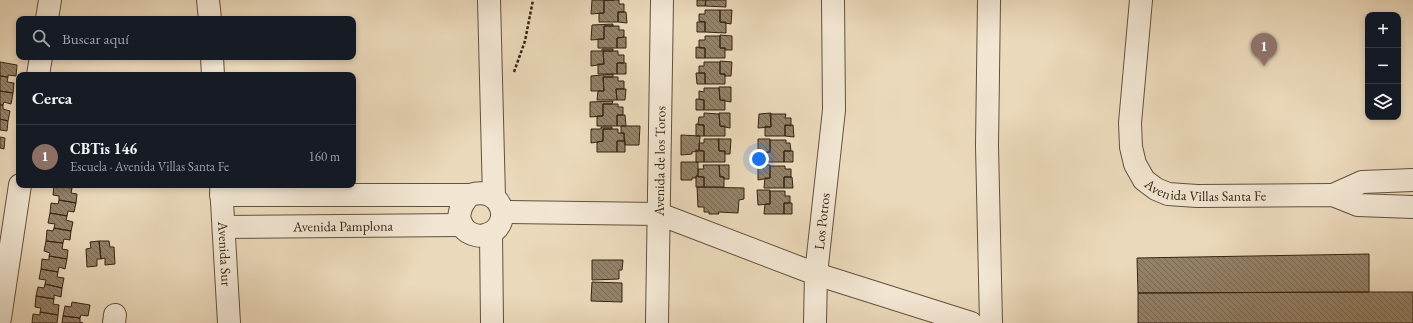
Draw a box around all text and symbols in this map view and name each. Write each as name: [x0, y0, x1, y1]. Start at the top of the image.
map controls: [1365, 12, 1401, 120]
button: +: [1365, 12, 1401, 48]
search box: [16, 16, 356, 60]
icon: search: [30, 27, 52, 49]
text: Buscar aquí: [62, 29, 129, 48]
pin: 1: [1251, 33, 1277, 66]
button: −: [1365, 48, 1401, 84]
button: layers: [1365, 84, 1401, 120]
text: Cerca: [32, 87, 72, 109]
street label: Avenida de los Toros: [650, 105, 669, 217]
text: CBTis 146: [70, 139, 137, 158]
text: 1: [42, 148, 48, 165]
text: 160 m: [309, 148, 340, 165]
your location: [749, 149, 769, 169]
text: Escuela · Avenida Villas Santa Fe: [70, 158, 229, 175]
street label: Avenida Villas Santa Fe: [1140, 174, 1267, 205]
street label: Los Potros: [810, 192, 834, 251]
street label: Avenida Pamplona: [292, 217, 394, 235]
street label: Avenida Sur: [214, 220, 236, 287]

